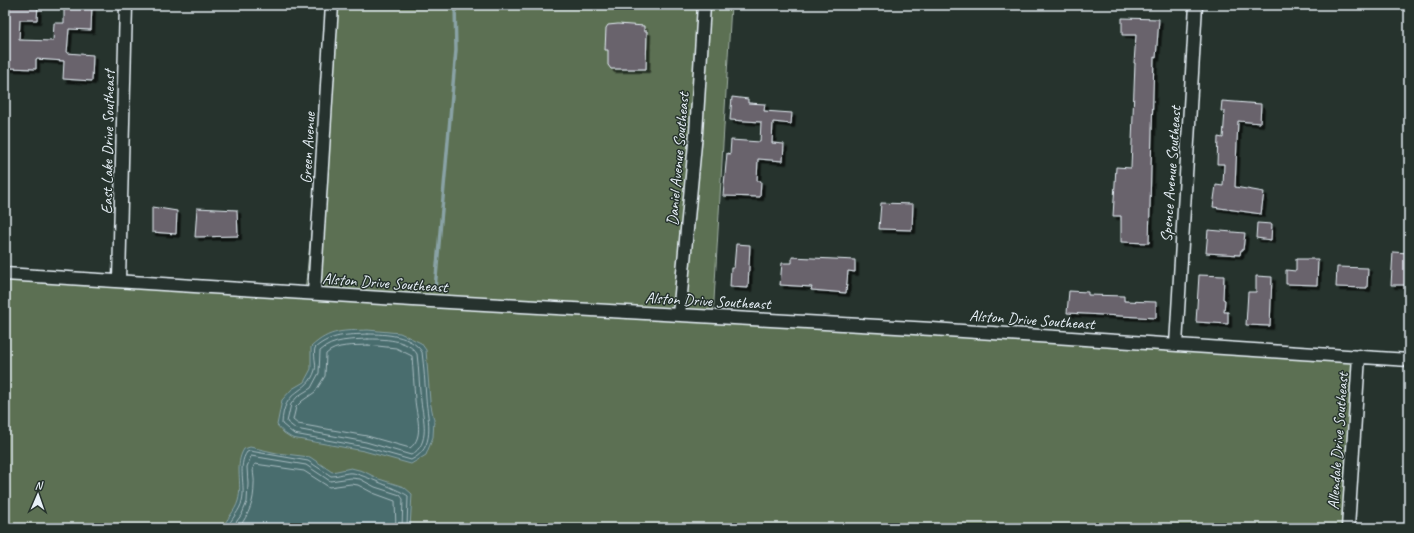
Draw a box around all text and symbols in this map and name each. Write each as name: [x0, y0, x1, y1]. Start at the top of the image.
street label: East Lake Drive Southeast: [97, 67, 119, 214]
street label: Daniel Avenue Southeast: [662, 90, 694, 227]
street label: Spence Avenue Southeast: [1156, 104, 1186, 243]
street label: Green Avenue: [296, 110, 320, 184]
street label: Alston Drive Southeast: [322, 269, 450, 297]
street label: Alston Drive Southeast: [645, 288, 773, 314]
street label: Alston Drive Southeast: [969, 306, 1097, 334]
street label: Allendale Drive Southeast: [1323, 370, 1353, 510]
north arrow: [18, 475, 58, 515]
text: N: [35, 478, 44, 492]

